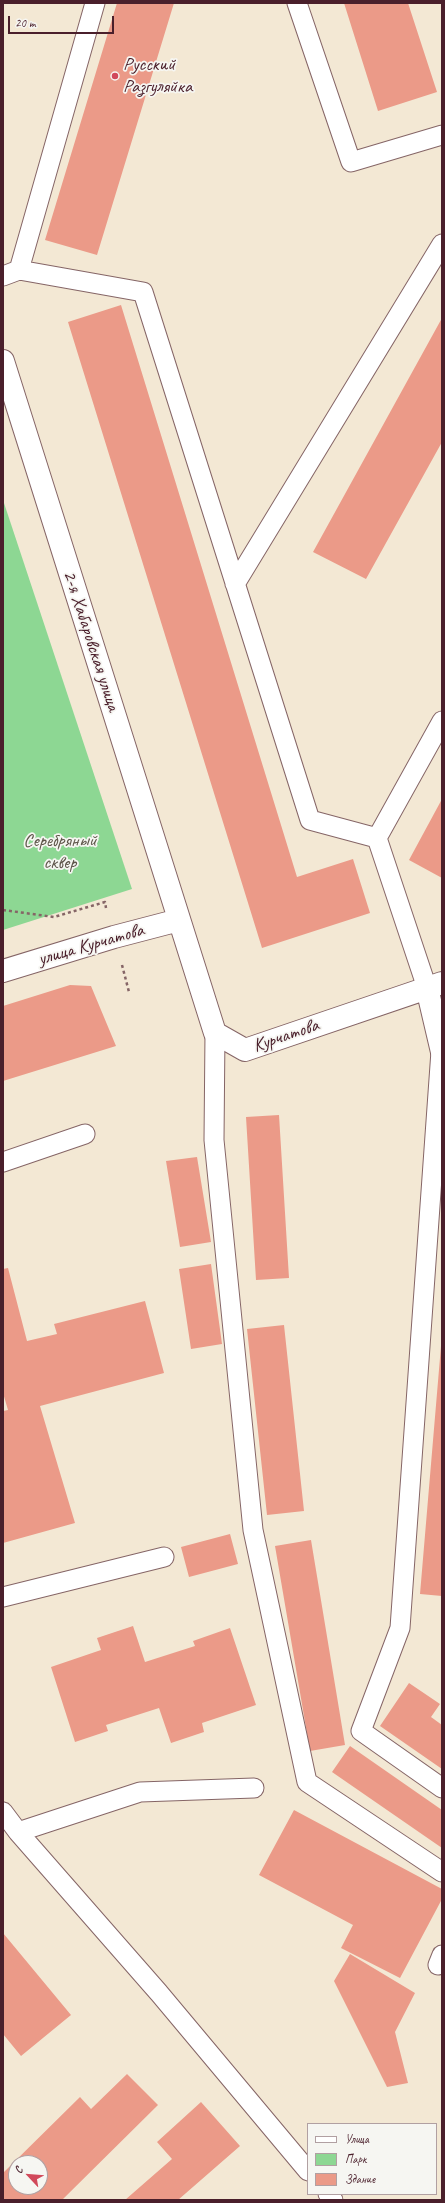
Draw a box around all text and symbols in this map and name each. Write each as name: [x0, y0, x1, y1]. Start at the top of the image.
scale bar: [10, 8, 116, 34]
text: 20 m: [15, 15, 35, 31]
place label: Русский Разгуляйка: [123, 54, 192, 98]
marker: Русский Разгуляйка: [110, 71, 120, 81]
street label: 2-я Хабаровская улица: [58, 568, 124, 714]
park label: Серебряный сквер: [23, 830, 97, 874]
street label: улица Курчатова: [35, 919, 147, 971]
street label: Курчатова: [250, 1014, 322, 1058]
legend: [307, 2123, 437, 2195]
text: Улица: [345, 2131, 369, 2147]
text: Парк: [345, 2151, 366, 2167]
north arrow: [8, 2155, 48, 2195]
text: С: [11, 2165, 26, 2176]
text: Здание: [345, 2171, 375, 2187]

